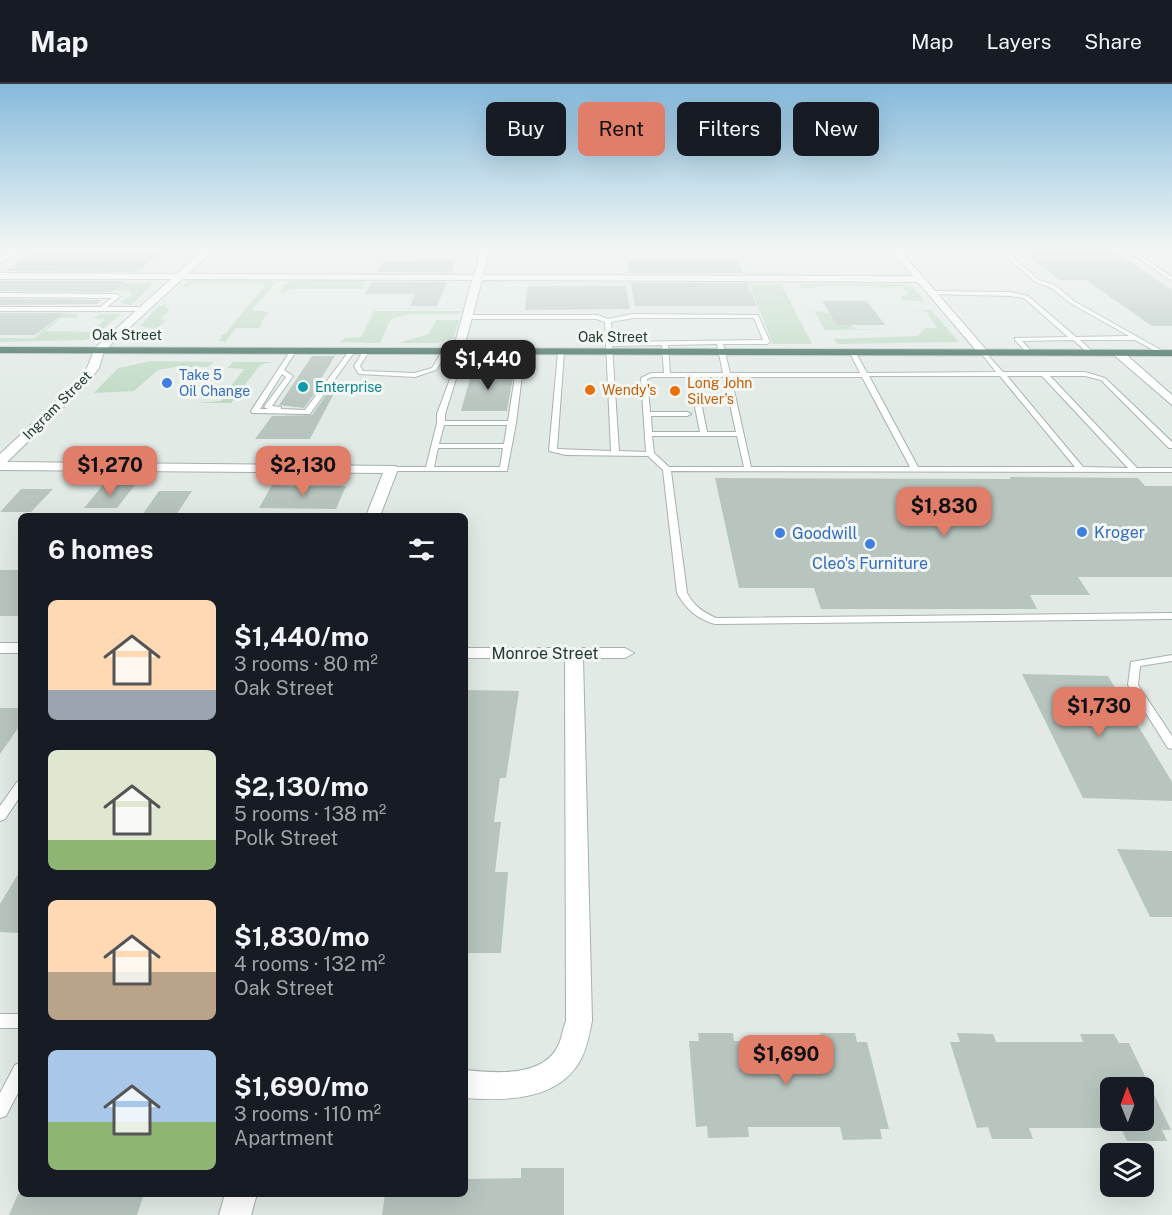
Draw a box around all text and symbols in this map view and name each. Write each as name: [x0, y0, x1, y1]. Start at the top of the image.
text: Map: [30, 25, 89, 58]
text: Map: [911, 29, 954, 54]
text: Layers: [987, 29, 1051, 54]
text: Share: [1084, 29, 1142, 54]
chip: Buy: [486, 102, 566, 156]
chip: Rent: [578, 102, 665, 156]
chip: Filters: [677, 102, 781, 156]
chip: New: [793, 102, 879, 156]
street label: Oak Street: [92, 327, 162, 343]
street label: Oak Street: [578, 329, 648, 345]
pin: $1,440: [439, 340, 537, 391]
text: $1,440: [455, 347, 521, 371]
street label: Ingram Street: [19, 367, 95, 443]
place label: Take 5 Oil Change: [179, 367, 250, 399]
place label: Long John Silver's: [687, 375, 752, 407]
marker: Take 5 Oil Change: [160, 376, 174, 390]
place label: Enterprise: [315, 379, 382, 395]
marker: Enterprise: [296, 380, 310, 394]
place label: Wendy's: [602, 382, 656, 398]
marker: Wendy's: [583, 383, 597, 397]
marker: Long John Silver's: [668, 384, 682, 398]
pin: $1,270: [61, 446, 159, 497]
pin: $2,130: [254, 446, 352, 497]
text: $1,270: [77, 453, 143, 477]
text: $2,130: [270, 453, 336, 477]
pin: $1,830: [895, 487, 993, 538]
text: $1,830: [910, 494, 978, 518]
place label: Kroger: [1094, 523, 1145, 542]
place label: Goodwill: [792, 524, 858, 543]
marker: Kroger: [1075, 525, 1089, 539]
marker: Goodwill: [773, 526, 787, 540]
icon: filters: [405, 533, 438, 566]
text: 6 homes: [48, 534, 153, 565]
marker: Cleo's Furniture: [863, 537, 877, 551]
place label: Cleo's Furniture: [812, 554, 928, 573]
text: $1,440/mo: [234, 621, 369, 652]
icon: home: [96, 624, 168, 696]
street label: Monroe Street: [491, 644, 599, 663]
text: 3 rooms · 80 m²: [234, 652, 378, 676]
text: Oak Street: [234, 676, 334, 700]
pin: $1,730: [1050, 687, 1148, 738]
text: $1,730: [1067, 694, 1131, 718]
text: $2,130/mo: [234, 771, 369, 802]
icon: home: [96, 774, 168, 846]
text: 5 rooms · 138 m²: [234, 802, 386, 826]
text: Polk Street: [234, 826, 338, 850]
text: $1,830/mo: [234, 921, 370, 952]
icon: home: [96, 924, 168, 996]
text: 4 rooms · 132 m²: [234, 952, 385, 976]
text: Oak Street: [234, 976, 334, 1000]
pin: $1,690: [737, 1035, 835, 1086]
text: $1,690: [753, 1042, 819, 1066]
text: $1,690/mo: [234, 1071, 369, 1102]
icon: home: [96, 1074, 168, 1146]
north arrow: [1100, 1077, 1154, 1131]
map controls: [1100, 1077, 1154, 1197]
text: 3 rooms · 110 m²: [234, 1102, 381, 1126]
text: Apartment: [234, 1126, 334, 1150]
button: layers: [1100, 1143, 1154, 1197]

